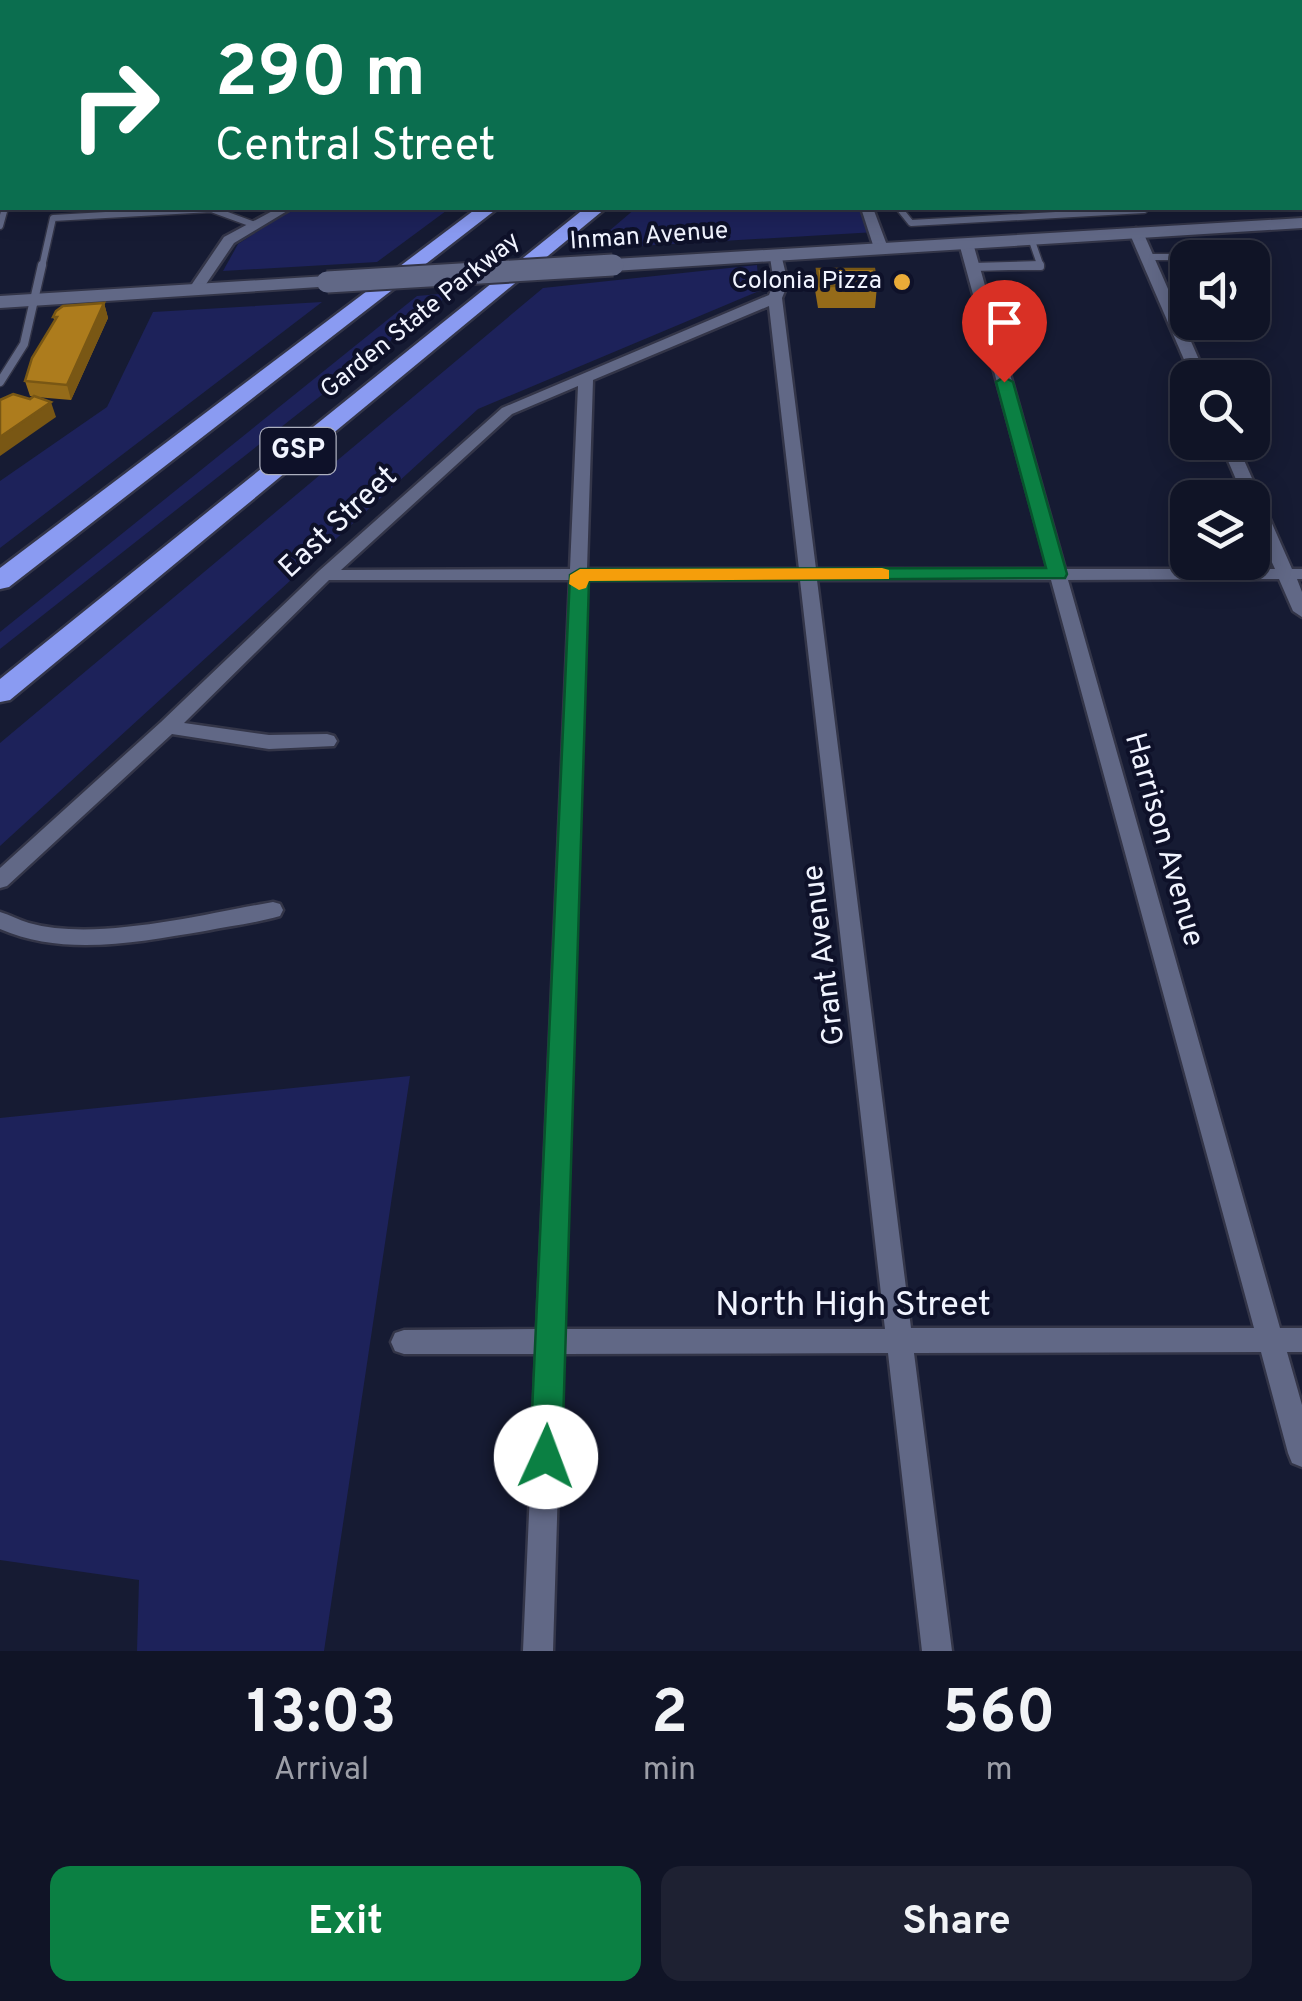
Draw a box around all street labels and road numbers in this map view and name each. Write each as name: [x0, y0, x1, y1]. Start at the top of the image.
street label: Inman Avenue: [569, 216, 729, 258]
street label: Garden State Parkway: [315, 226, 527, 406]
road number: GSP: [260, 428, 336, 474]
street label: East Street: [272, 459, 406, 587]
street label: Harrison Avenue: [1115, 729, 1211, 951]
street label: Grant Avenue: [796, 863, 854, 1047]
street label: North High Street: [715, 1284, 991, 1328]

